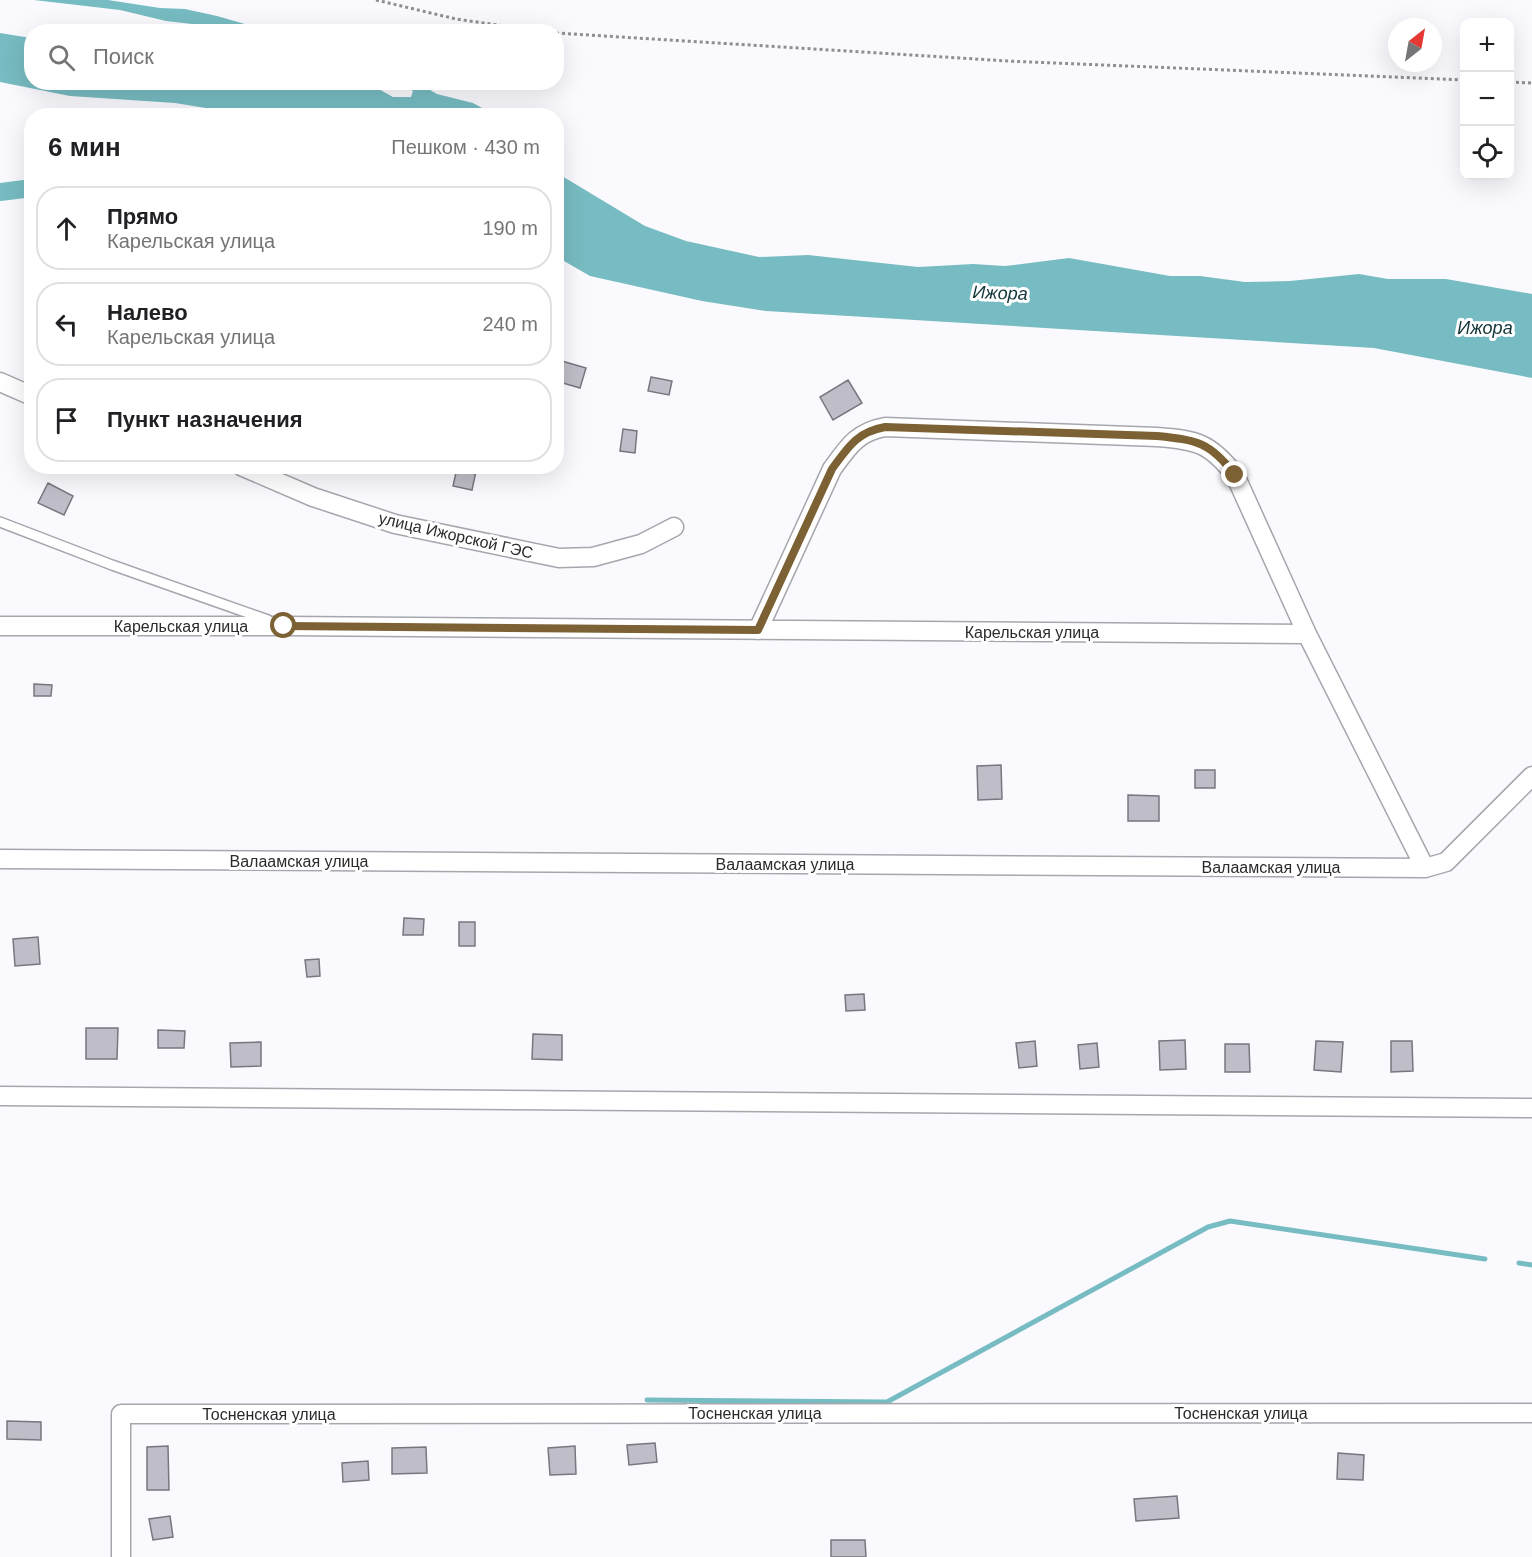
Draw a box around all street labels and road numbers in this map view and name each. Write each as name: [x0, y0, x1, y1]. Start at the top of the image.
street label: улица Ижорской ГЭС: [377, 509, 535, 561]
street label: Карельская улица: [114, 618, 248, 635]
street label: Карельская улица: [965, 624, 1099, 641]
street label: Валаамская улица: [229, 853, 369, 870]
street label: Валаамская улица: [715, 856, 855, 873]
street label: Валаамская улица: [1201, 859, 1341, 876]
street label: Тосненская улица: [688, 1405, 822, 1422]
street label: Тосненская улица: [1174, 1405, 1308, 1422]
street label: Тосненская улица: [202, 1406, 336, 1423]

